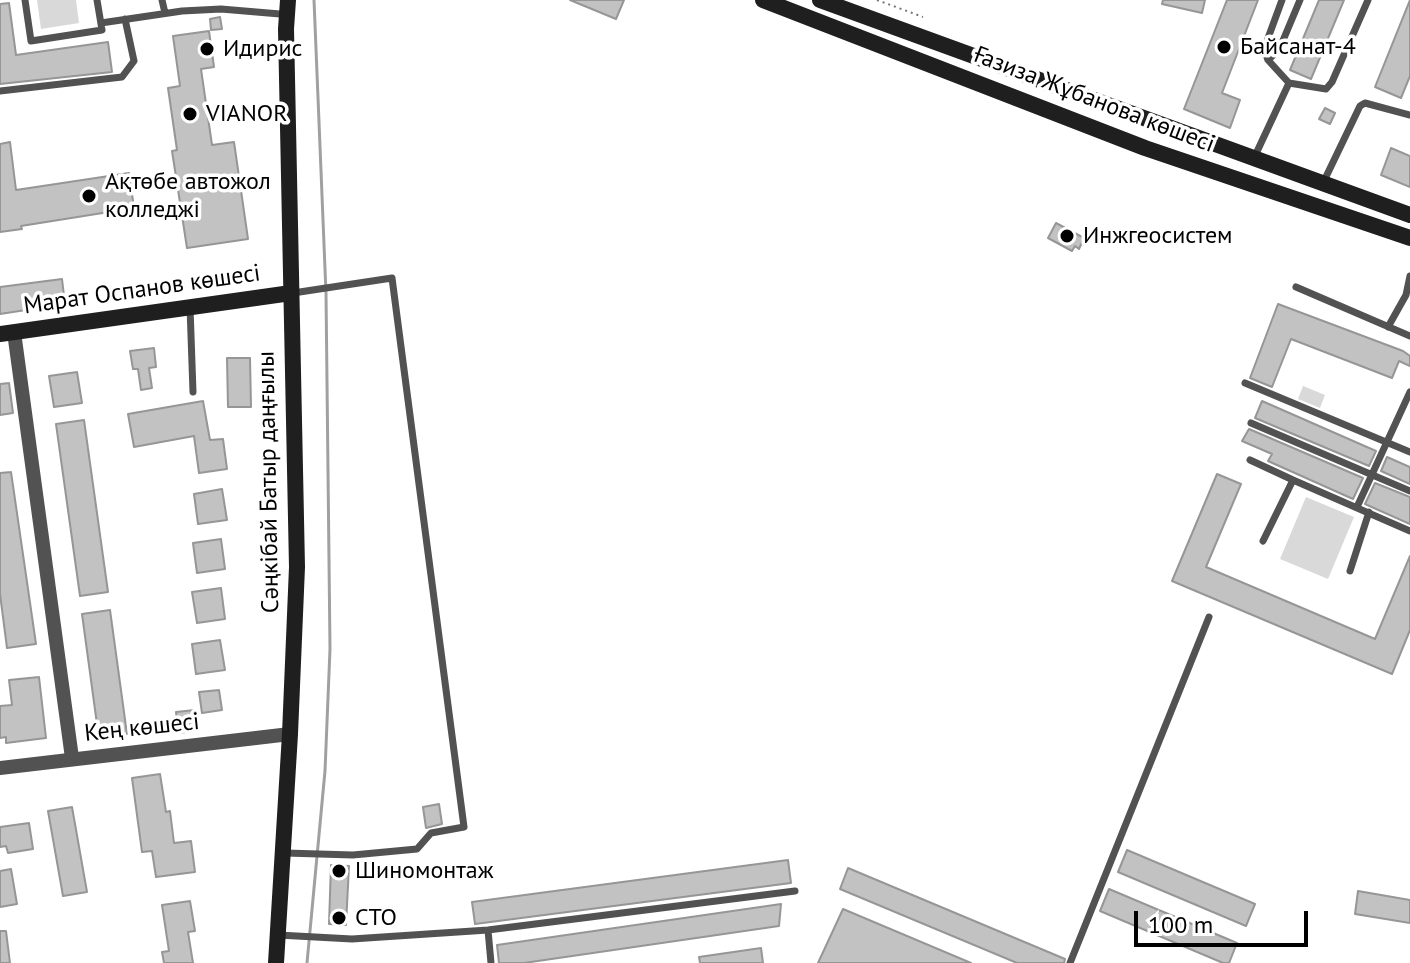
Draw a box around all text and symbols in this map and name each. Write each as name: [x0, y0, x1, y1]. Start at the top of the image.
place label: Байсанат-4: [1240, 33, 1356, 61]
place label: Идирис: [223, 35, 302, 63]
marker: Байсанат-4: [1215, 38, 1233, 56]
marker: Идирис: [198, 40, 216, 58]
street label: Ғазиза Жұбанова көшесі: [969, 41, 1219, 159]
place label: VIANOR: [206, 100, 288, 128]
marker: VIANOR: [181, 105, 199, 123]
place label: Ақтөбе автожол колледжі: [105, 168, 271, 224]
marker: Ақтөбе автожол колледжі: [80, 187, 98, 205]
place label: Инжгеосистем: [1083, 222, 1233, 250]
marker: Инжгеосистем: [1058, 227, 1076, 245]
street label: Марат Оспанов көшесі: [22, 259, 262, 321]
street label: Сәңкібай Батыр даңғылы: [252, 351, 286, 613]
street label: Кең көшесі: [83, 708, 201, 748]
place label: Шиномонтаж: [355, 857, 494, 885]
marker: Шиномонтаж: [330, 862, 348, 880]
scale bar: [1138, 895, 1312, 945]
place label: СТО: [355, 904, 397, 932]
marker: СТО: [330, 909, 348, 927]
text: 100 m: [1148, 909, 1213, 940]

